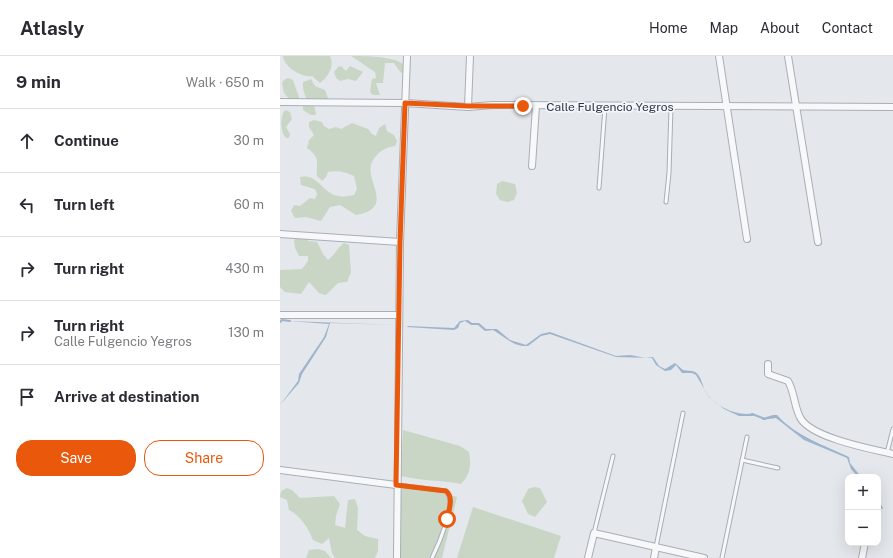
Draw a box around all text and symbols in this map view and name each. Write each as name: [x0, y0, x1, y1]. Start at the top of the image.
text: Atlasly: [20, 17, 84, 39]
text: Home: [649, 20, 688, 36]
text: Map: [710, 20, 738, 36]
text: About: [760, 20, 800, 36]
text: Contact: [822, 20, 873, 36]
text: 9 min: [16, 72, 61, 92]
text: Walk · 650 m: [186, 75, 264, 90]
route end: [514, 97, 532, 115]
street label: Calle Fulgencio Yegros: [546, 100, 674, 114]
icon: ahead: [16, 130, 38, 152]
text: Continue: [54, 132, 119, 149]
text: 30 m: [234, 133, 264, 148]
icon: left: [16, 194, 38, 216]
text: Turn left: [54, 196, 115, 213]
text: 60 m: [234, 197, 264, 212]
icon: right: [16, 258, 38, 280]
text: Turn right: [54, 260, 124, 277]
text: 430 m: [225, 261, 264, 276]
text: Turn right: [54, 317, 124, 334]
icon: right: [16, 322, 38, 344]
text: 130 m: [228, 325, 264, 340]
text: Calle Fulgencio Yegros: [54, 334, 192, 349]
icon: arrive: [16, 386, 38, 408]
text: Arrive at destination: [54, 388, 199, 405]
button: Save: [16, 440, 136, 476]
button: Share: [144, 440, 264, 476]
map controls: [845, 474, 881, 546]
button: +: [845, 474, 881, 510]
route start: [438, 510, 456, 528]
button: −: [845, 510, 881, 546]

